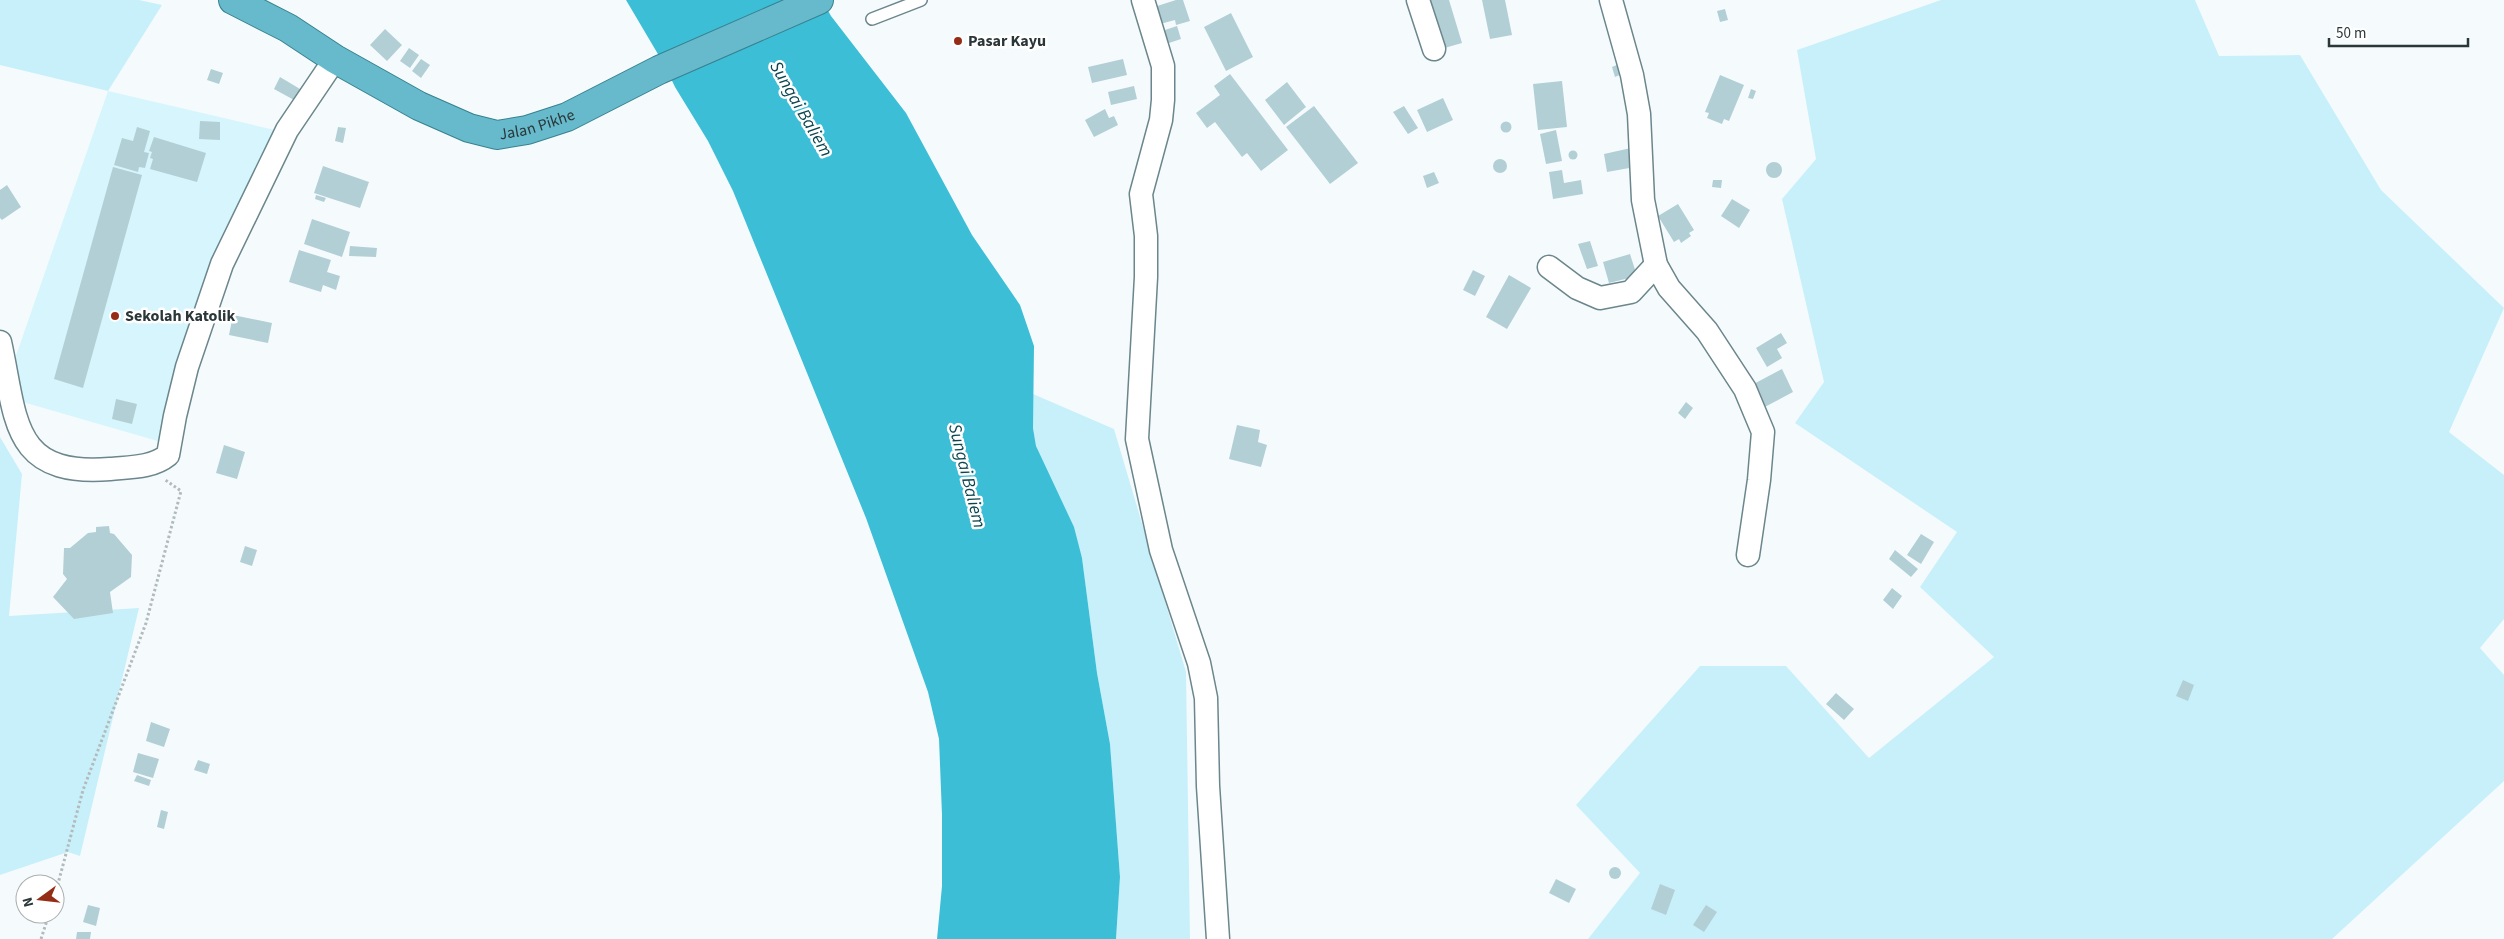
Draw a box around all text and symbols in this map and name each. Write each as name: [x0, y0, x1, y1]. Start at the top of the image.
scale bar: [2329, 15, 2468, 47]
text: 50 m: [2336, 23, 2366, 44]
place label: Pasar Kayu: [968, 30, 1046, 52]
marker: Pasar Kayu: [952, 35, 964, 47]
water label: Sungai Baliem: [764, 57, 838, 161]
street label: Jalan Pikhe: [498, 104, 579, 145]
place label: Sekolah Katolik: [125, 305, 235, 327]
marker: Sekolah Katolik: [109, 310, 121, 322]
water label: Sungai Baliem: [942, 421, 992, 531]
north arrow: [15, 874, 65, 924]
text: N: [18, 895, 39, 909]

